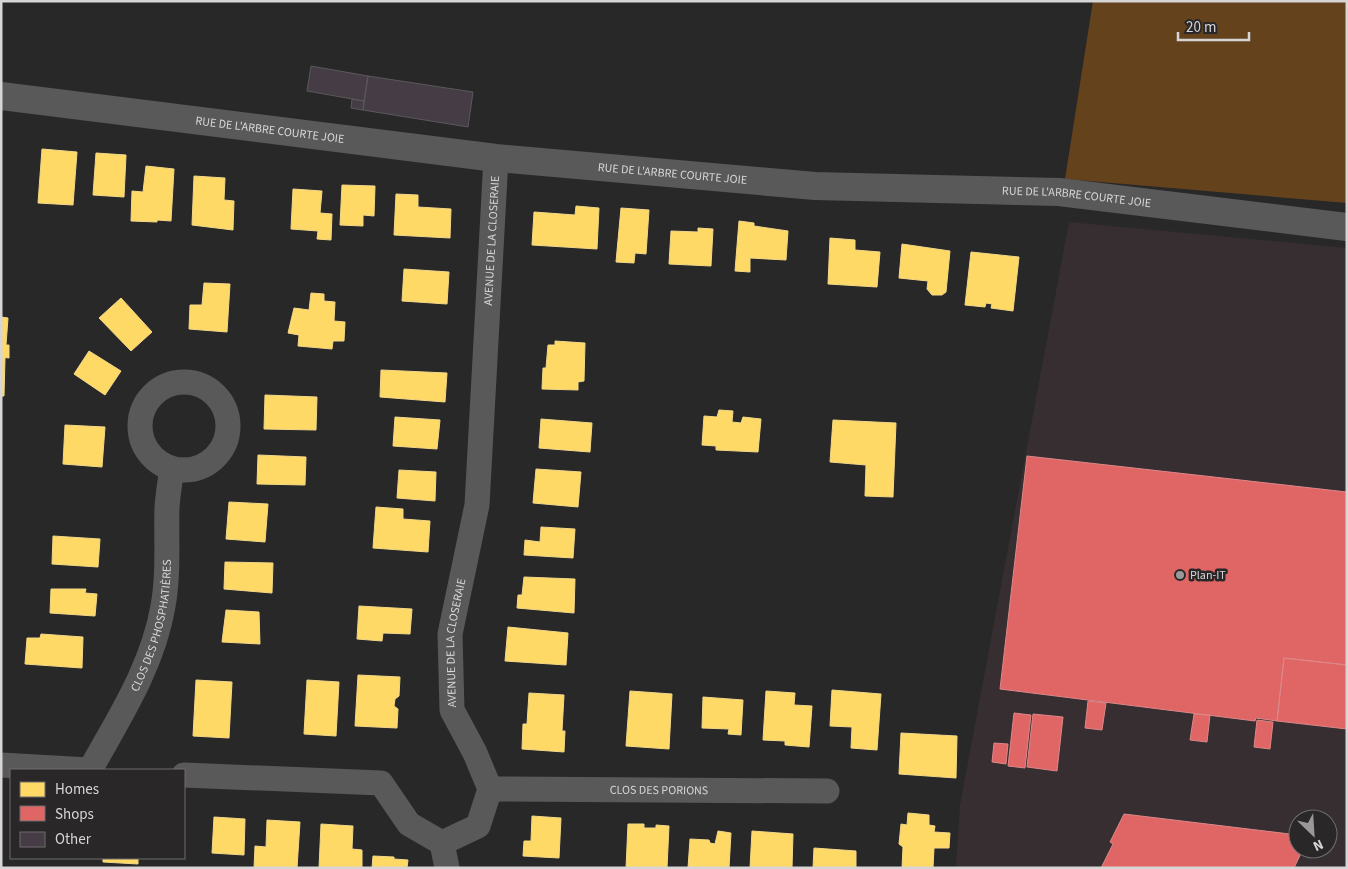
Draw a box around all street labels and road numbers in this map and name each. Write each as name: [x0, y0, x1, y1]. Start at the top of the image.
street label: RUE DE L'ARBRE COURTE JOIE: [194, 112, 345, 148]
street label: RUE DE L'ARBRE COURTE JOIE: [597, 159, 748, 189]
street label: AVENUE DE LA CLOSERAIE: [480, 175, 504, 306]
street label: RUE DE L'ARBRE COURTE JOIE: [1002, 183, 1152, 212]
street label: CLOS DES PHOSPHATIÈRES: [127, 559, 176, 695]
street label: AVENUE DE LA CLOSERAIE: [442, 577, 470, 708]
street label: CLOS DES PORIONS: [610, 782, 708, 799]

